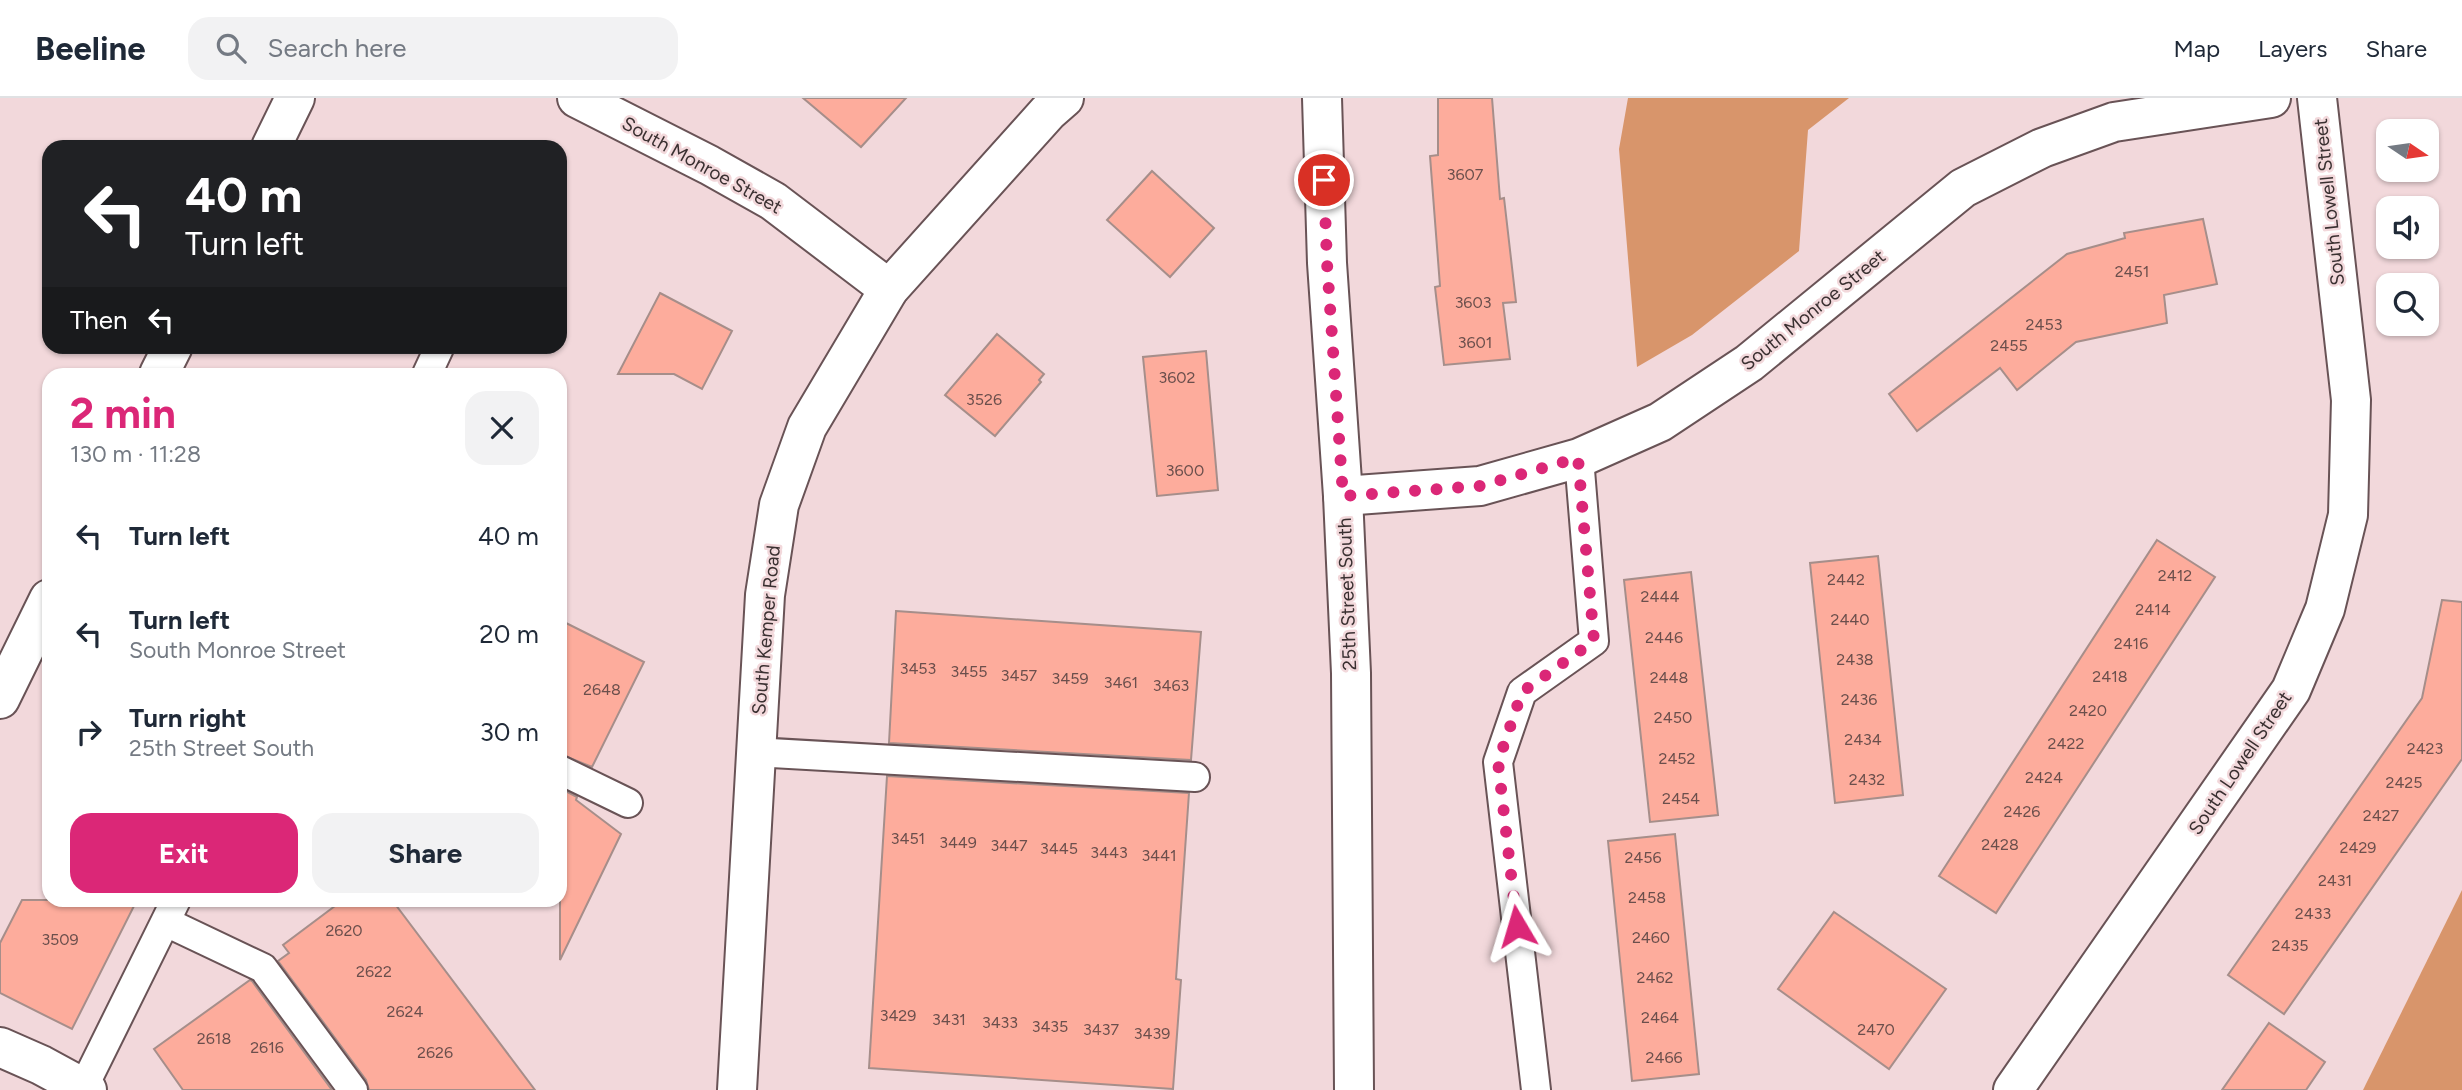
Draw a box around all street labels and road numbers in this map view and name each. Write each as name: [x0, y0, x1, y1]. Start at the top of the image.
street label: South Monroe Street: [618, 112, 786, 218]
street label: South Lowell Street: [2309, 117, 2349, 287]
street label: South Monroe Street: [1736, 245, 1890, 375]
street label: 25th Street South: [1333, 517, 1361, 671]
street label: South Kemper Road: [747, 544, 785, 716]
street label: South Lowell Street: [2184, 687, 2296, 839]

